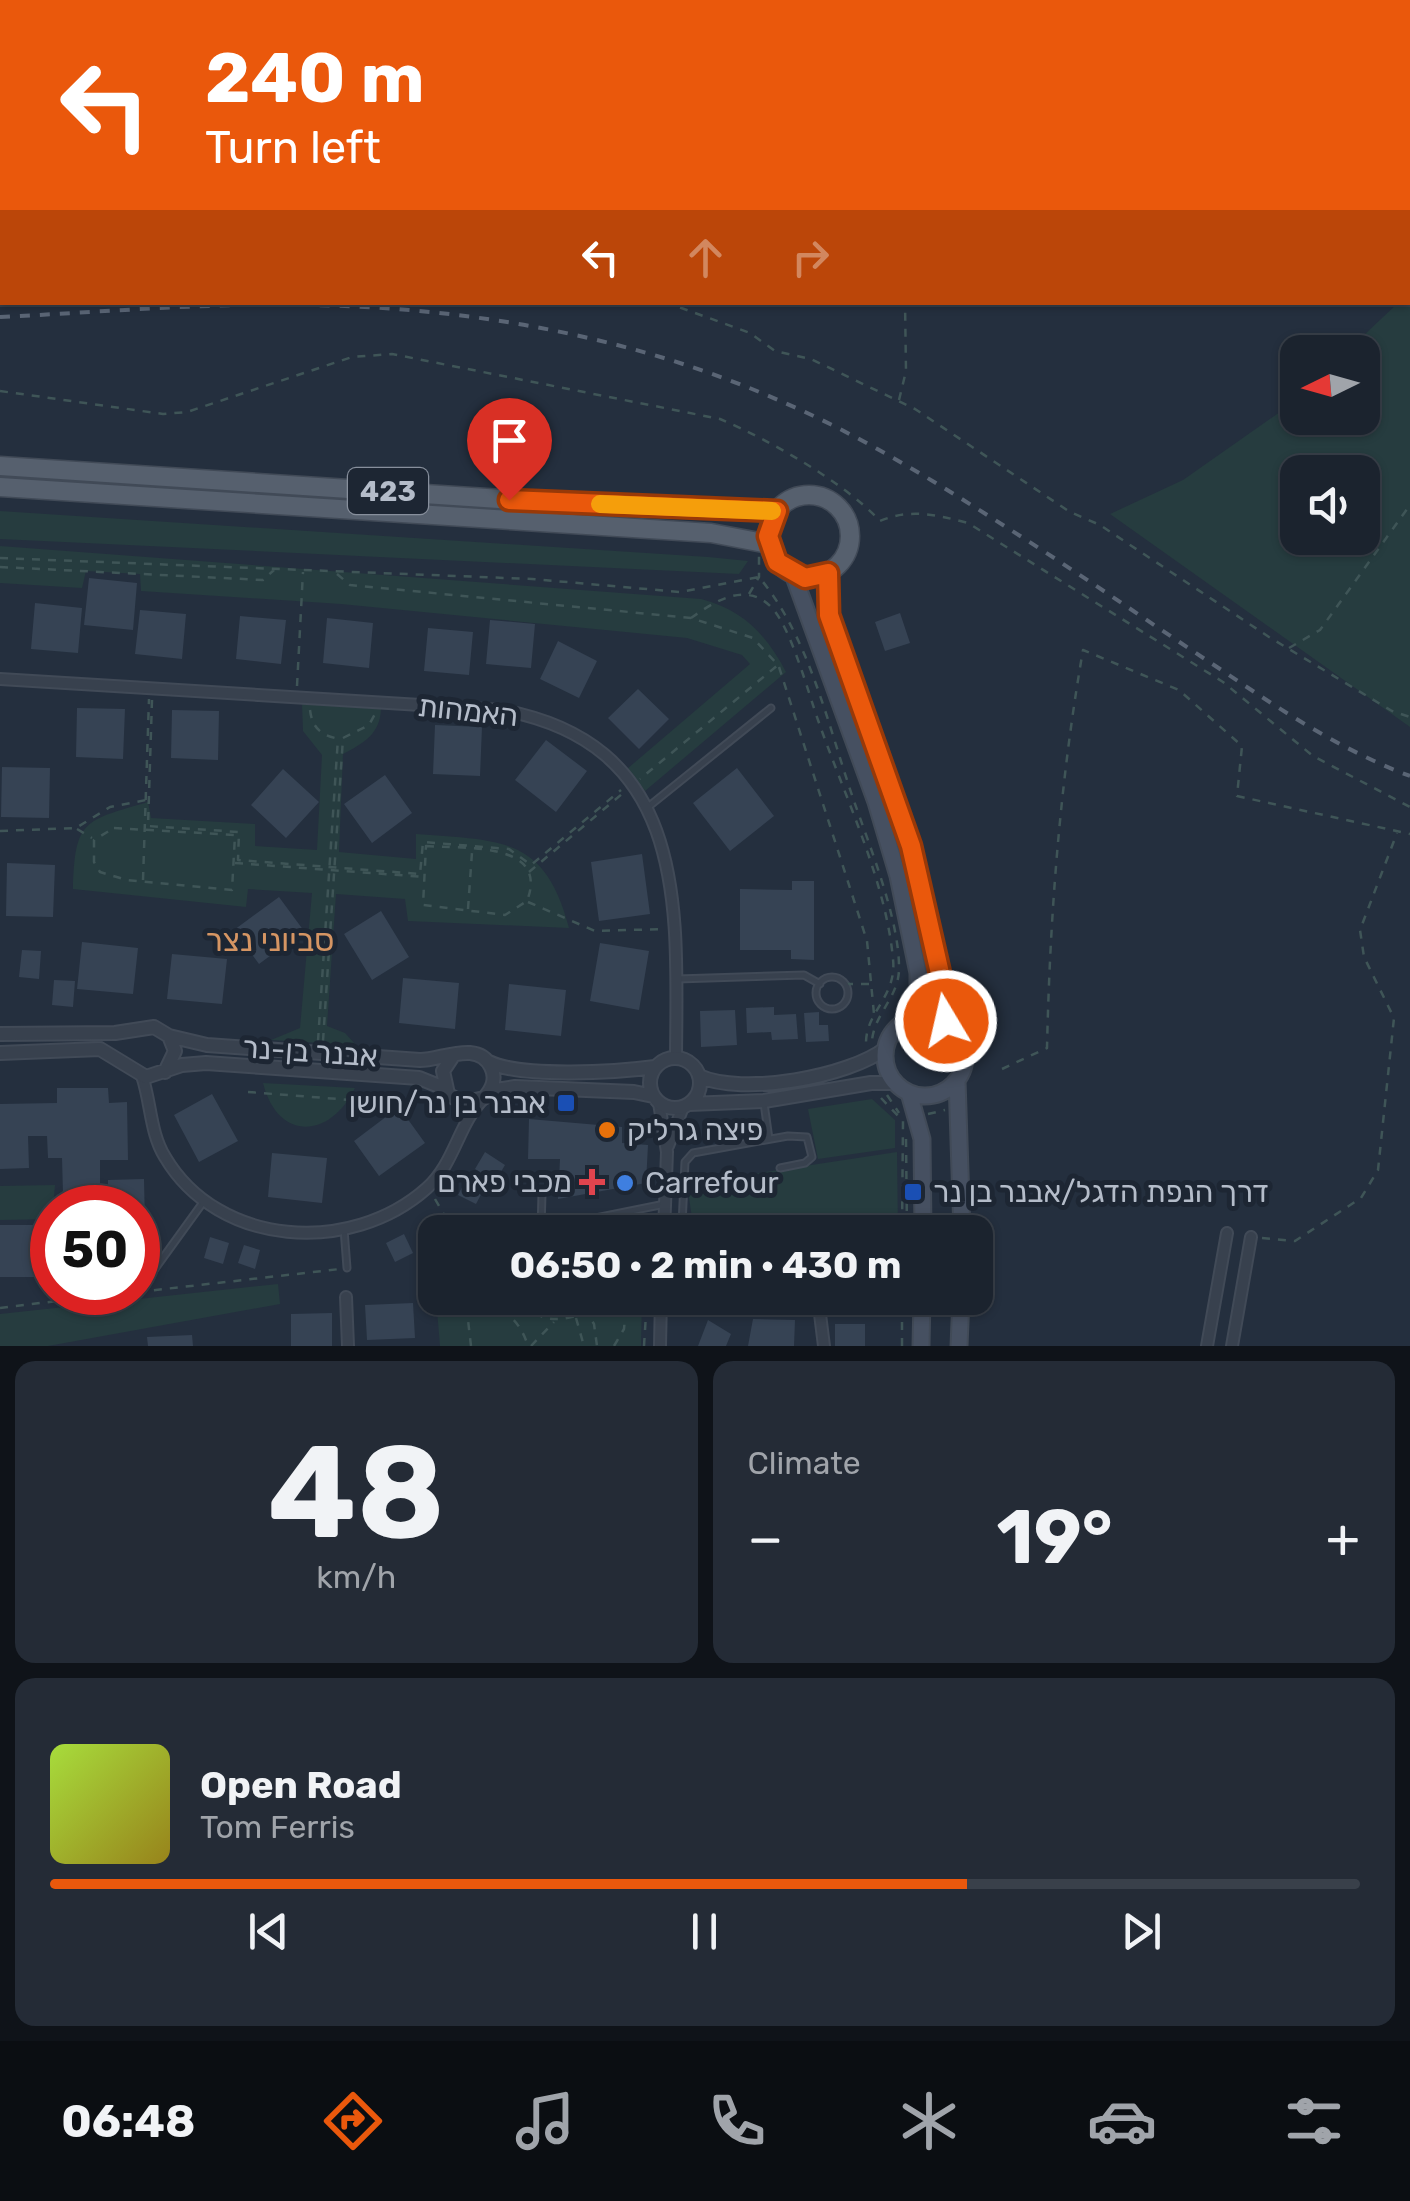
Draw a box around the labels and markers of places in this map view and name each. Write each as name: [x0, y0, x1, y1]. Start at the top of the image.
pin: [467, 398, 552, 501]
place label: אבנר בן נר/חושן: [349, 1085, 546, 1121]
marker: אבנר בן נר/חושן: [555, 1092, 577, 1114]
place label: פיצה גרליק: [627, 1112, 763, 1148]
marker: פיצה גרליק: [596, 1119, 618, 1141]
place label: מכבי פארם: [437, 1164, 572, 1200]
place label: Carrefour: [645, 1165, 779, 1201]
marker: מכבי פארם: [581, 1171, 603, 1193]
marker: Carrefour: [614, 1172, 636, 1194]
place label: דרך הנפת הדגל/אבנר בן נר: [933, 1174, 1269, 1210]
marker: דרך הנפת הדגל/אבנר בן נר: [902, 1181, 924, 1203]

